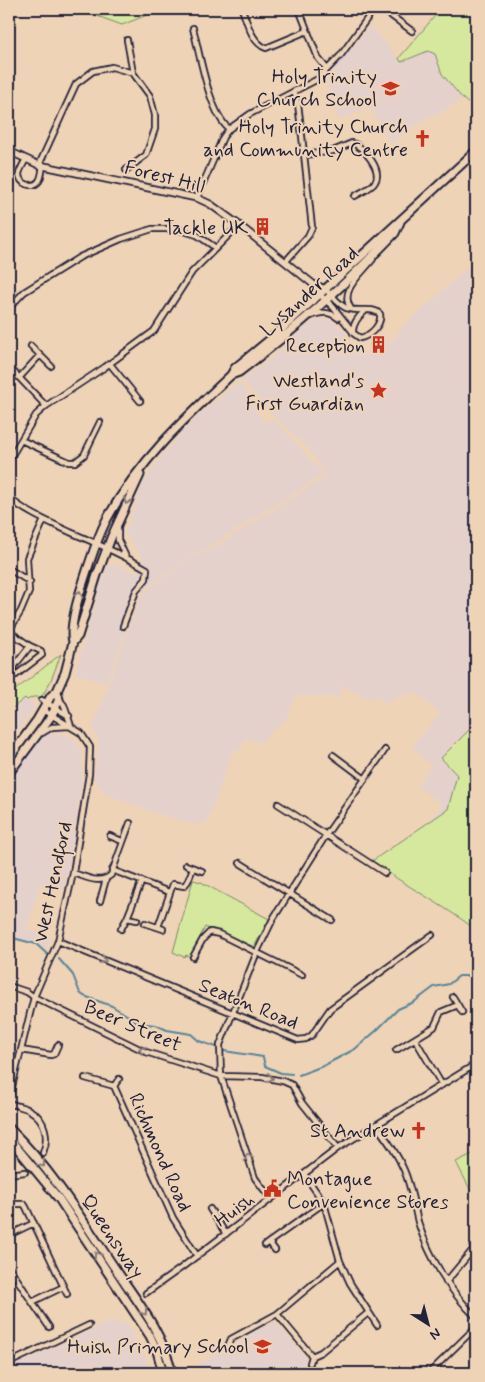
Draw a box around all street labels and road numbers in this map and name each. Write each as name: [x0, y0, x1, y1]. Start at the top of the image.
street label: Forest Hill: [122, 154, 208, 200]
street label: Lysander Road: [255, 241, 365, 343]
street label: West Hendford: [27, 819, 81, 946]
street label: Seaton Road: [195, 972, 302, 1037]
street label: Beer Street: [80, 994, 185, 1059]
street label: Richmond Road: [121, 1089, 198, 1216]
street label: Huish: [209, 1186, 261, 1234]
street label: Queensway: [74, 1189, 150, 1284]

